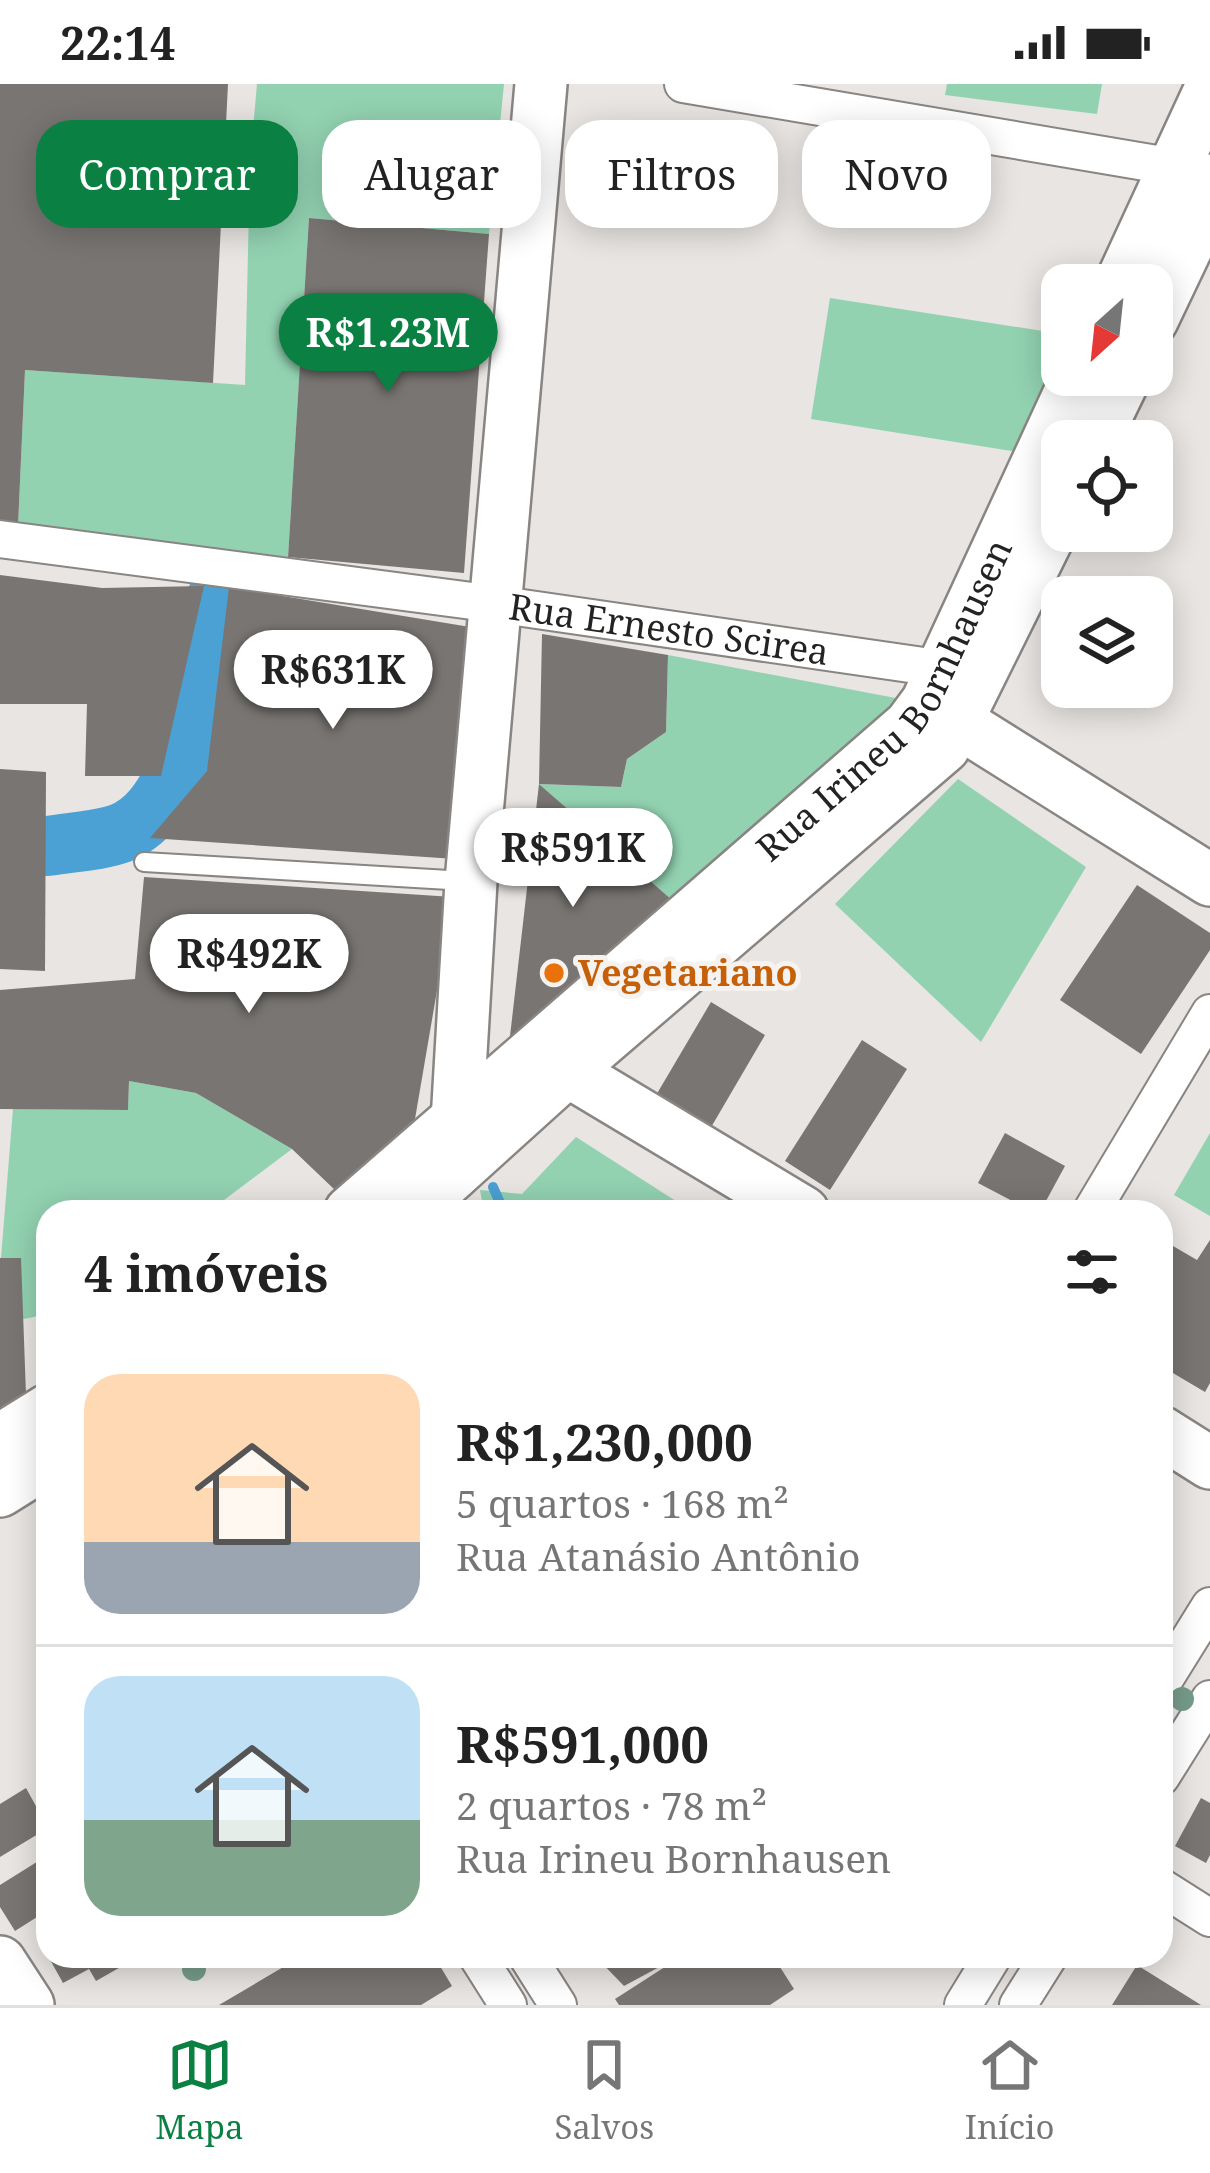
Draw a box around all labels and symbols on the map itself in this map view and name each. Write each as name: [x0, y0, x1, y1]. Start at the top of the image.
north arrow: [1041, 264, 1173, 396]
pin: R$1.23M: [277, 293, 499, 395]
street label: Rua Irineu Bornhausen: [746, 531, 1023, 872]
street label: Rua Ernesto Scirea: [506, 581, 832, 676]
pin: R$631K: [235, 630, 431, 732]
pin: R$591K: [475, 808, 671, 910]
pin: R$492K: [151, 914, 347, 1016]
place label: Vegetariano: [578, 948, 798, 997]
marker: Vegetariano: [541, 960, 567, 986]

